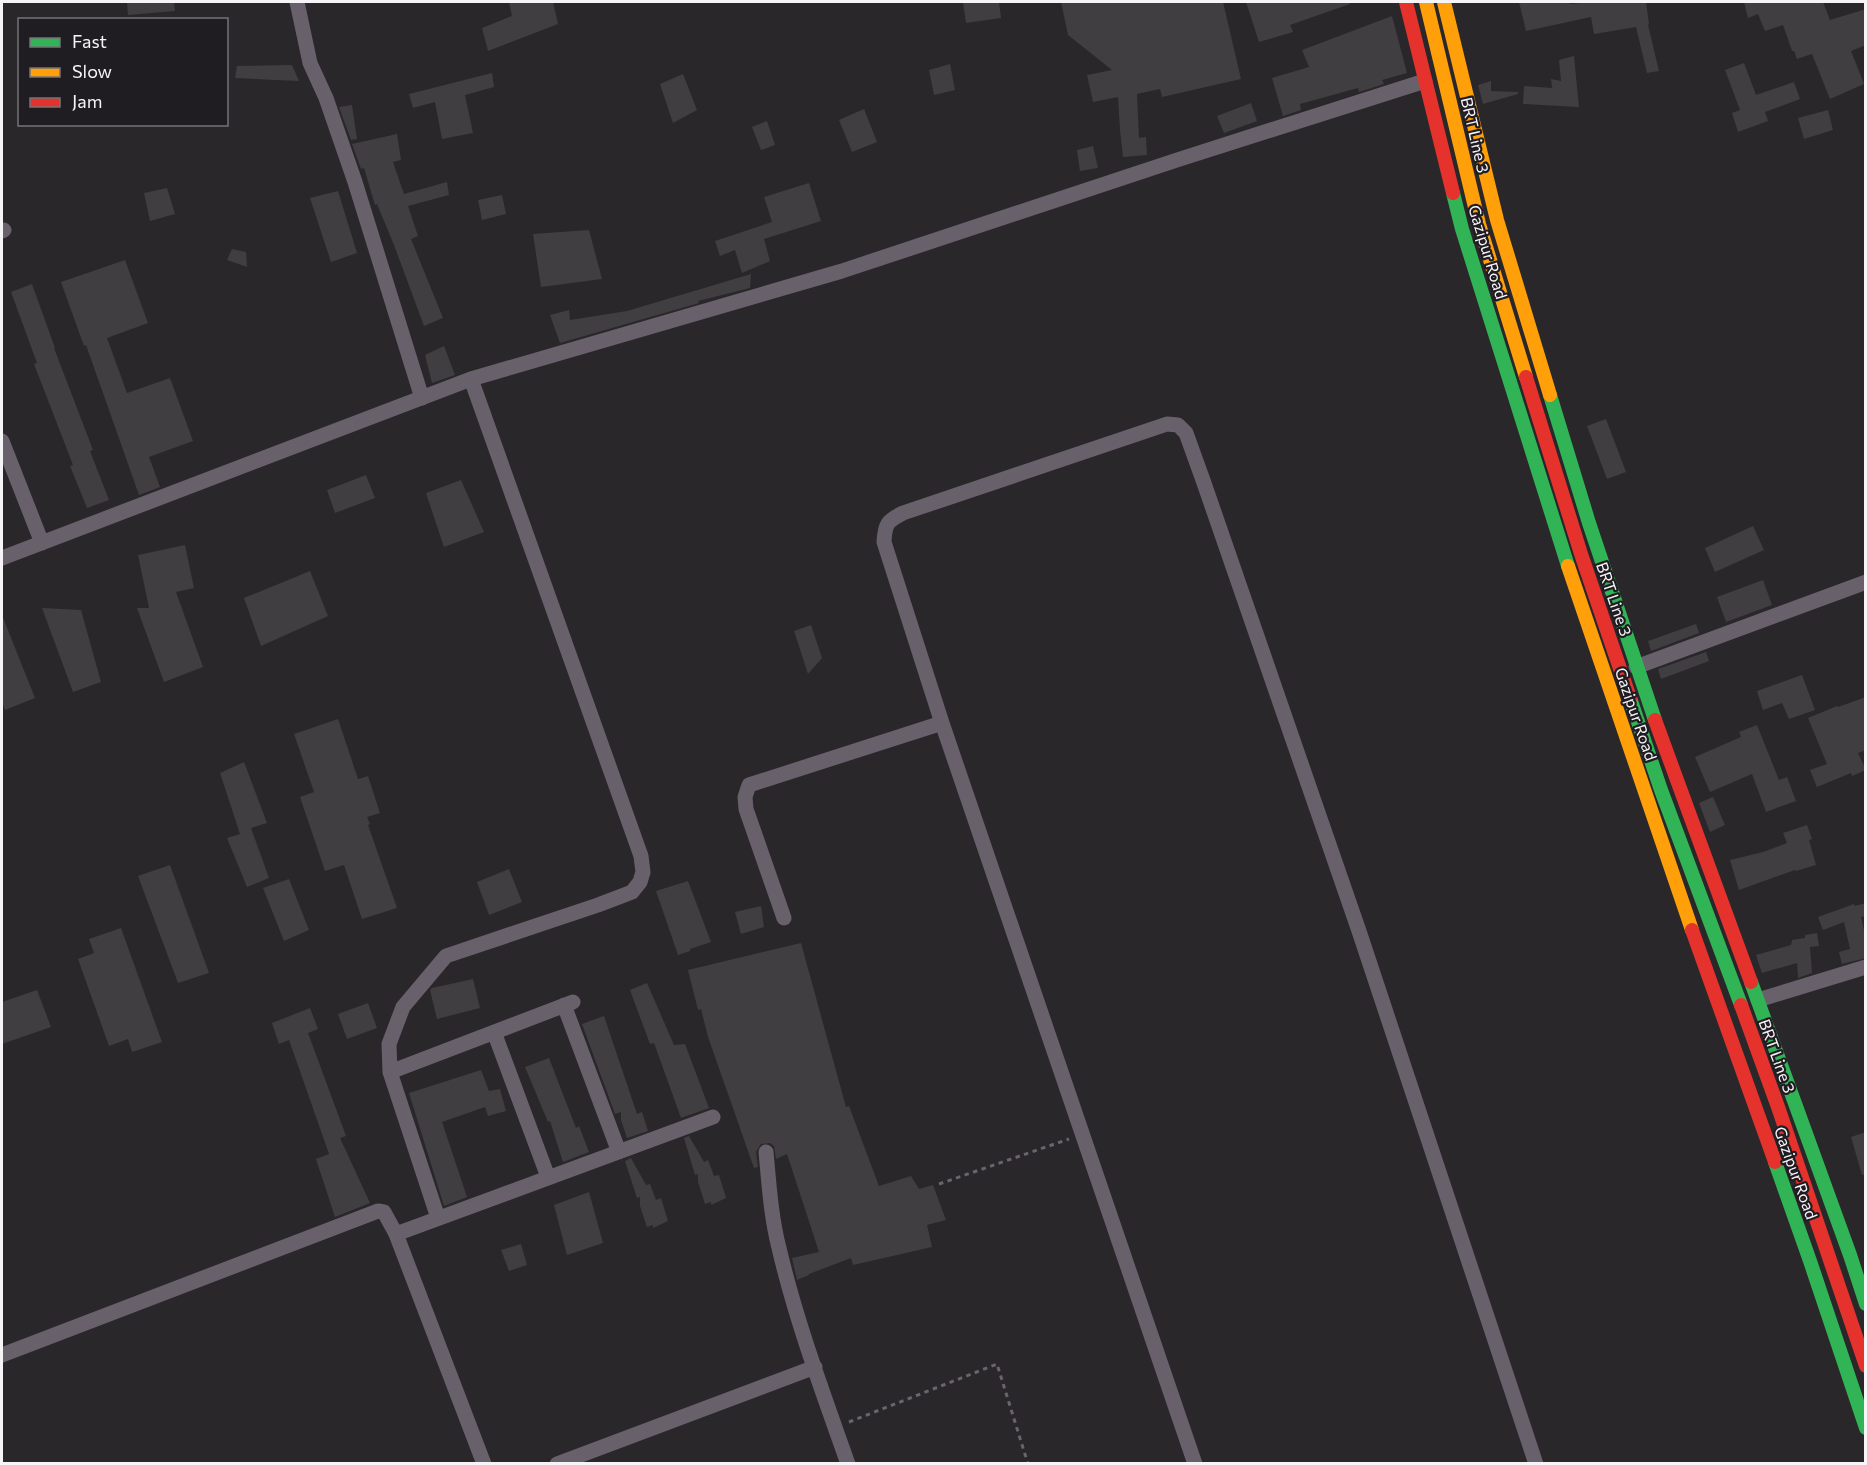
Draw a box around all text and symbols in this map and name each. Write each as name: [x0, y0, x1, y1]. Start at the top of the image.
legend: [18, 18, 228, 126]
text: Fast: [72, 30, 107, 52]
text: Slow: [72, 60, 112, 82]
text: Jam: [72, 90, 102, 112]
street label: BRT Line 3: [1458, 95, 1493, 175]
street label: Gazipur Road: [1465, 203, 1512, 301]
street label: BRT Line 3: [1593, 559, 1636, 638]
street label: Gazipur Road: [1612, 665, 1661, 763]
street label: BRT Line 3: [1755, 1016, 1800, 1095]
street label: Gazipur Road: [1771, 1124, 1822, 1222]

